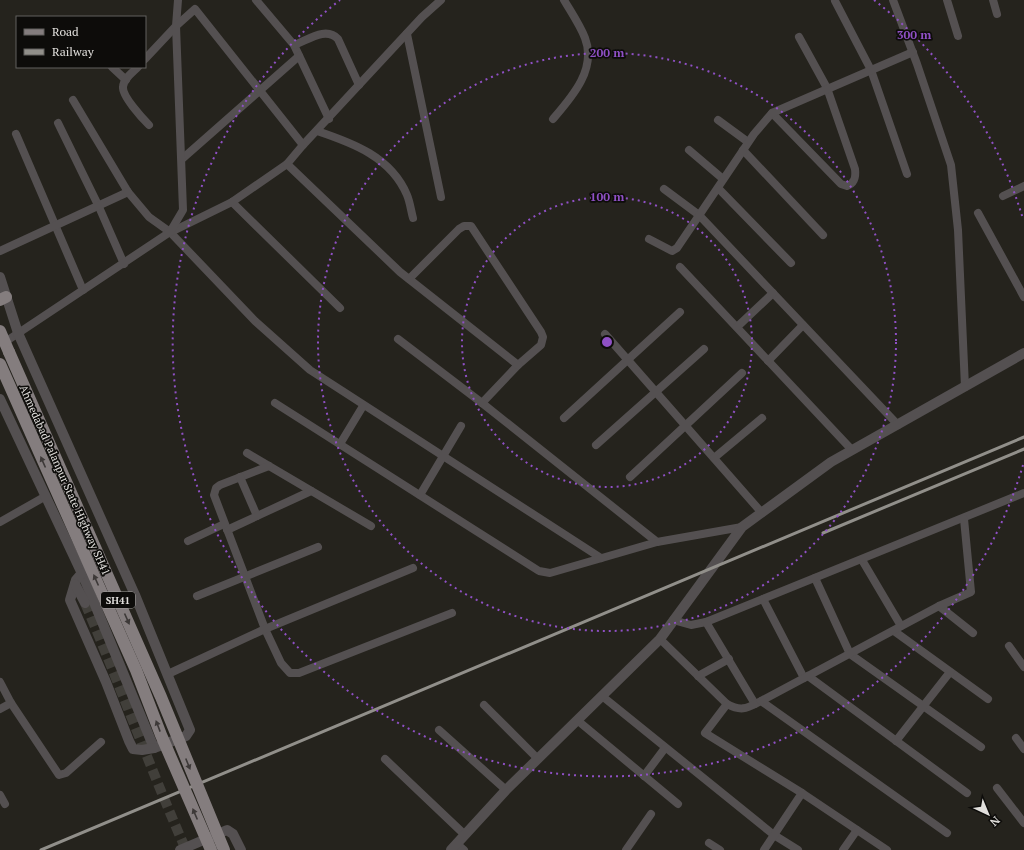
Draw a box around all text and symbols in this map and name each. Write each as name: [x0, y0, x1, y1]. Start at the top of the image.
legend: [16, 16, 146, 68]
text: Road: [52, 24, 79, 39]
text: 300 m: [897, 27, 931, 42]
text: Railway: [52, 44, 95, 59]
text: 200 m: [590, 45, 624, 60]
text: 100 m: [590, 189, 624, 204]
centre of rings: [600, 335, 614, 349]
street label: Ahmedabad Palanpur State Highway SH41: [17, 383, 113, 577]
one-way arrow: [40, 456, 46, 467]
one-way arrow: [93, 575, 99, 586]
road number: SH41: [101, 592, 135, 608]
one-way arrow: [124, 613, 130, 625]
one-way arrow: [154, 719, 160, 731]
one-way arrow: [186, 759, 192, 771]
north arrow: [968, 794, 1008, 834]
one-way arrow: [192, 809, 198, 820]
text: N: [987, 813, 1003, 830]

